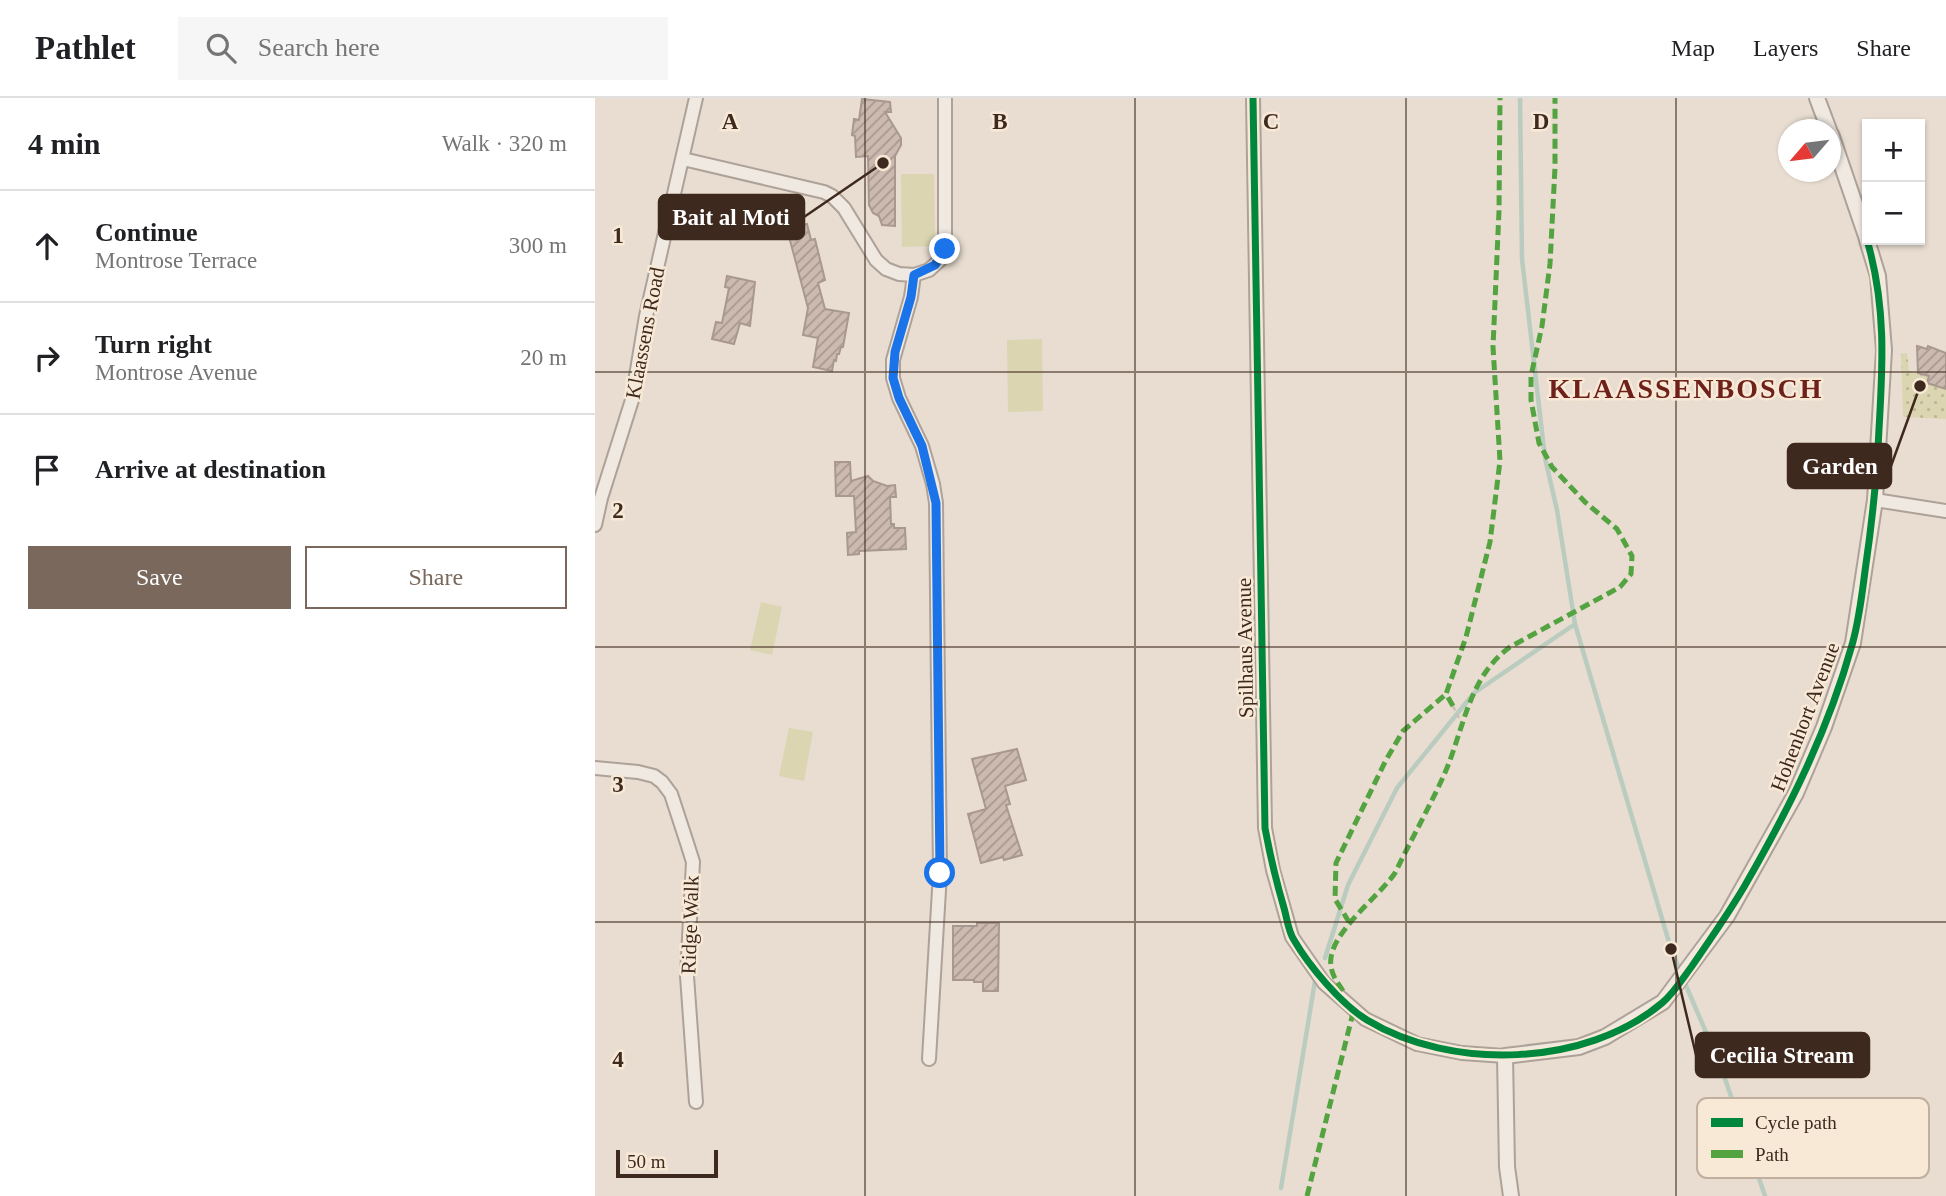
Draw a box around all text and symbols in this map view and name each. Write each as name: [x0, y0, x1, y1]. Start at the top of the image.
search box: [178, 17, 668, 80]
icon: search: [202, 29, 240, 67]
text: Pathlet: [35, 30, 136, 66]
text: Search here: [258, 33, 380, 62]
text: Map: [1671, 35, 1715, 61]
text: Layers: [1753, 35, 1818, 61]
text: Share: [1856, 35, 1911, 61]
text: A: [722, 109, 739, 134]
text: B: [992, 109, 1008, 134]
text: C: [1263, 109, 1279, 134]
text: D: [1533, 109, 1549, 134]
north arrow: [1778, 119, 1841, 182]
map controls: [1862, 119, 1925, 245]
button: +: [1862, 119, 1925, 182]
text: 4 min: [28, 127, 101, 160]
text: Walk · 320 m: [442, 131, 567, 156]
button: −: [1862, 182, 1925, 245]
callout: Bait al Moti: [659, 195, 804, 239]
text: Bait al Moti: [672, 205, 790, 230]
text: Continue: [95, 218, 198, 247]
text: 1: [612, 223, 624, 248]
icon: ahead: [28, 227, 66, 265]
text: 300 m: [509, 233, 567, 258]
route end: [929, 233, 960, 264]
text: Montrose Terrace: [95, 248, 257, 273]
street label: Klaassens Road: [620, 265, 670, 401]
text: Turn right: [95, 330, 212, 359]
icon: right: [28, 339, 66, 377]
text: 20 m: [520, 345, 567, 370]
text: Montrose Avenue: [95, 360, 257, 385]
district label: KLAASSENBOSCH: [1549, 373, 1823, 404]
callout: Garden: [1788, 444, 1891, 488]
icon: arrive: [28, 451, 66, 489]
text: Garden: [1802, 454, 1878, 479]
text: Arrive at destination: [95, 455, 326, 484]
text: 2: [612, 498, 624, 523]
button: Save: [28, 546, 291, 609]
button: Share: [305, 546, 567, 609]
street label: Spilhaus Avenue: [1232, 578, 1258, 718]
street label: Hohenhort Avenue: [1766, 639, 1844, 795]
text: 3: [612, 772, 624, 797]
route start: [924, 857, 955, 888]
street label: Ridge Walk: [676, 875, 704, 975]
callout: Cecilia Stream: [1696, 1033, 1869, 1077]
text: Cecilia Stream: [1710, 1043, 1854, 1068]
text: 4: [612, 1047, 624, 1072]
legend: [1697, 1098, 1929, 1178]
text: Cycle path: [1755, 1112, 1837, 1133]
text: Path: [1755, 1144, 1789, 1165]
scale bar: [616, 1147, 717, 1179]
text: 50 m: [627, 1151, 666, 1172]

